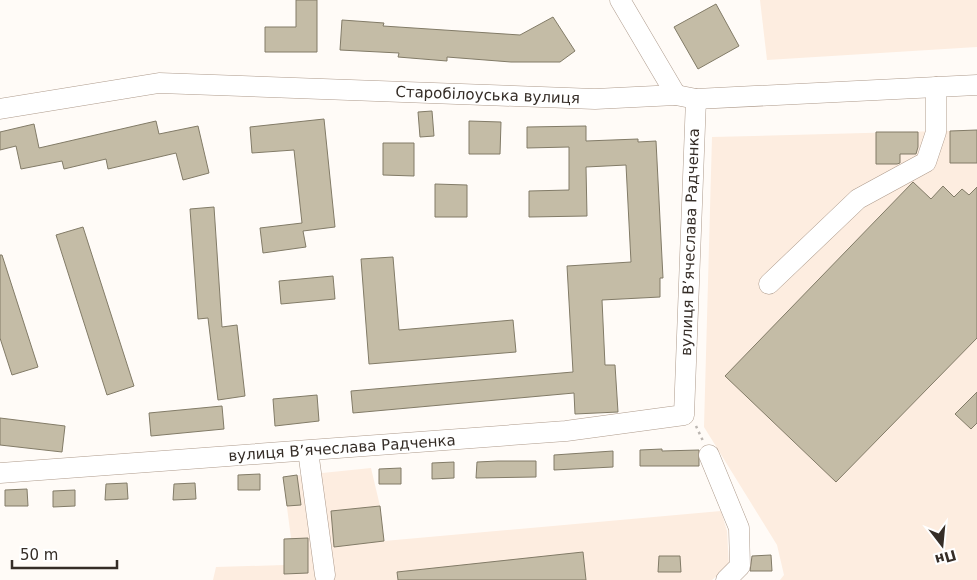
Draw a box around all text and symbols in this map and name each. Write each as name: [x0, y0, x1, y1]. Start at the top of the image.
street label: Старобілоуська вулиця: [395, 83, 580, 107]
street label: вулиця Вʼячеслава Радченка: [677, 128, 703, 356]
street label: вулиця Вʼячеслава Радченка: [228, 431, 456, 465]
north arrow: [917, 520, 967, 570]
scale bar: [12, 538, 118, 570]
text: 50 m: [20, 546, 58, 564]
text: Пн: [933, 547, 958, 568]

